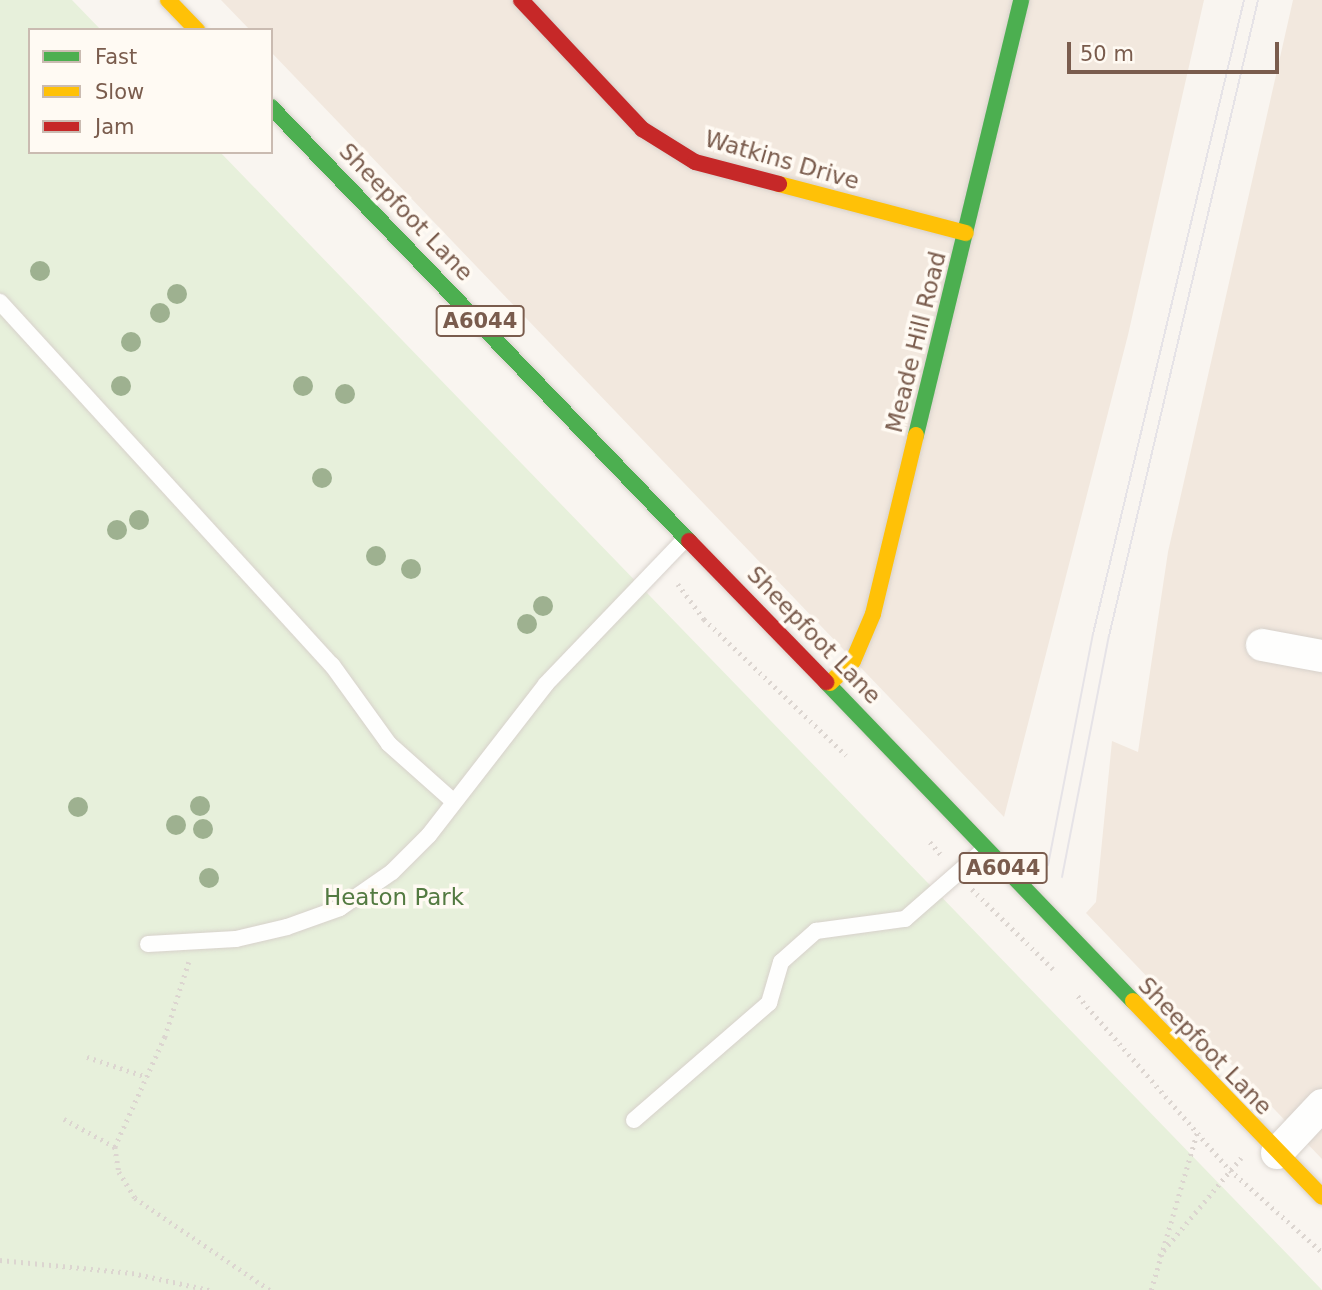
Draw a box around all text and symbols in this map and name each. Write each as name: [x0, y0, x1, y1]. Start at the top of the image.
legend: [28, 28, 273, 154]
scale bar: [1070, 28, 1282, 72]
text: 50 m: [1080, 42, 1134, 66]
text: Fast: [95, 45, 137, 69]
text: Slow: [95, 80, 144, 104]
text: Jam: [95, 115, 135, 139]
street label: Watkins Drive: [702, 125, 862, 195]
street label: Sheepfoot Lane: [333, 138, 479, 286]
street label: Meade Hill Road: [880, 249, 952, 435]
road number: A6044: [434, 304, 526, 338]
street label: Sheepfoot Lane: [741, 561, 887, 709]
road number: A6044: [958, 850, 1048, 886]
park label: Heaton Park: [324, 883, 464, 911]
street label: Sheepfoot Lane: [1132, 972, 1278, 1120]

